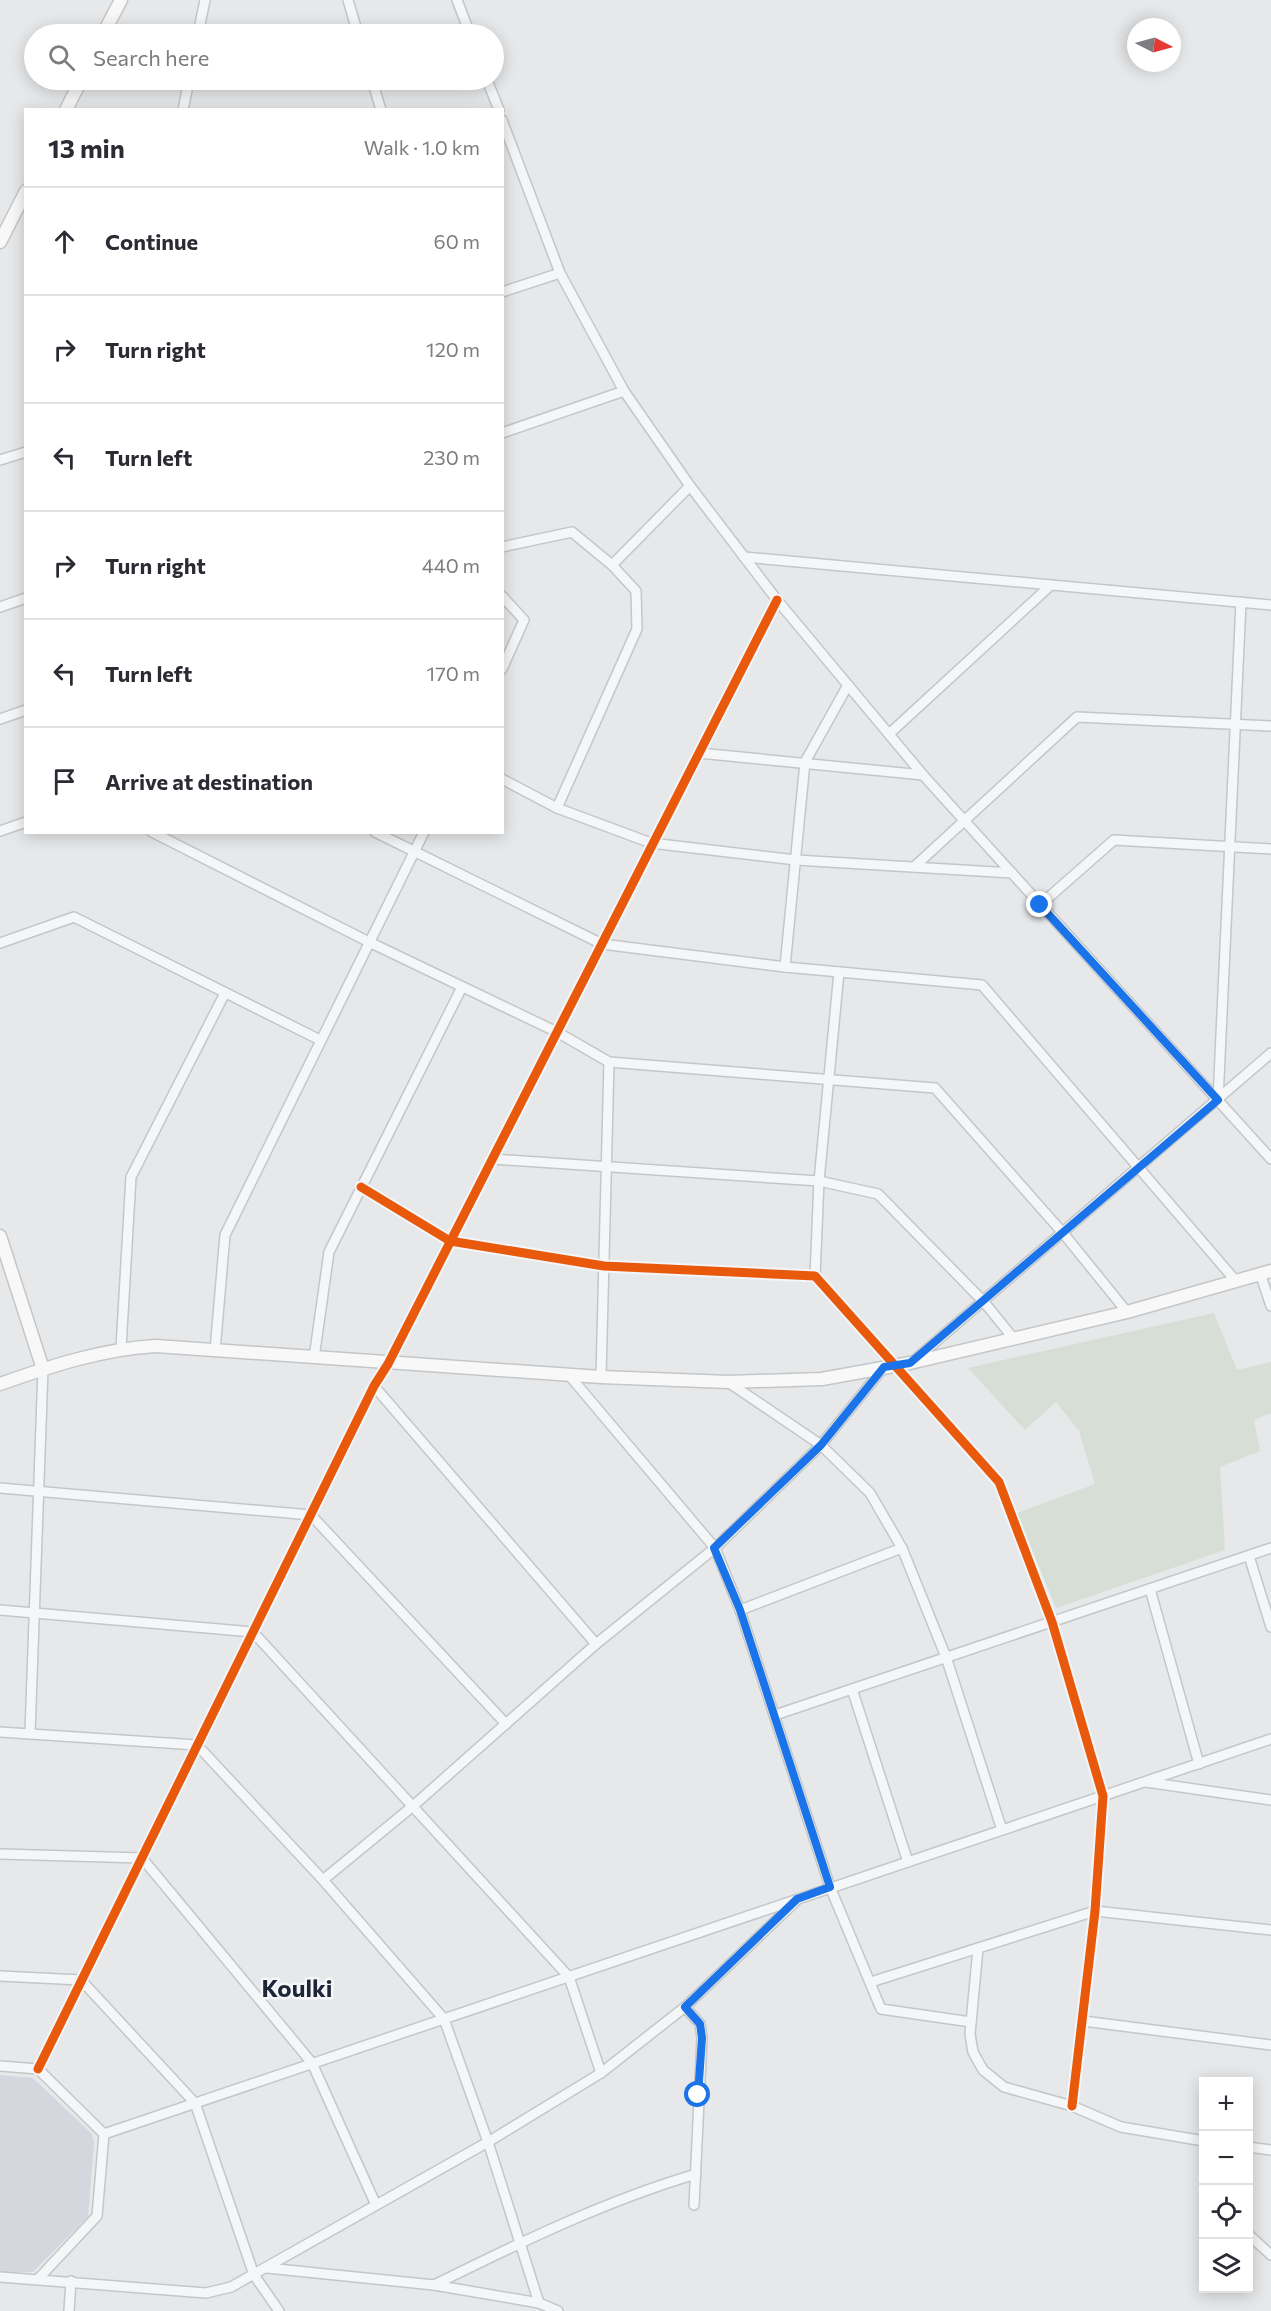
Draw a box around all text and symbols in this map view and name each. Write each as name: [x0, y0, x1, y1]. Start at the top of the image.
north arrow: [1127, 18, 1181, 72]
search box: [24, 24, 504, 90]
icon: search: [45, 41, 78, 74]
text: Search here: [93, 44, 209, 71]
text: 13 min: [48, 132, 125, 163]
text: Walk · 1.0 km: [364, 135, 480, 159]
icon: ahead: [48, 225, 81, 258]
text: Continue: [105, 228, 198, 255]
text: 60 m: [434, 229, 480, 253]
icon: right: [48, 333, 81, 366]
text: Turn right: [105, 336, 206, 363]
text: 120 m: [426, 337, 480, 361]
icon: left: [48, 441, 81, 474]
text: Turn left: [105, 444, 192, 471]
text: 230 m: [423, 445, 480, 469]
icon: right: [48, 549, 81, 582]
text: Turn right: [105, 552, 206, 579]
text: 440 m: [422, 553, 480, 577]
icon: left: [48, 657, 81, 690]
text: Turn left: [105, 660, 192, 687]
text: 170 m: [427, 661, 480, 685]
icon: arrive: [48, 765, 81, 798]
text: Arrive at destination: [105, 768, 313, 795]
route end: [1026, 891, 1052, 917]
district label: Koulki: [262, 1973, 332, 2002]
map controls: [1199, 2077, 1253, 2293]
button: +: [1199, 2077, 1253, 2131]
route start: [684, 2081, 710, 2107]
button: −: [1199, 2131, 1253, 2185]
button: locate: [1199, 2185, 1253, 2239]
button: layers: [1199, 2239, 1253, 2293]

